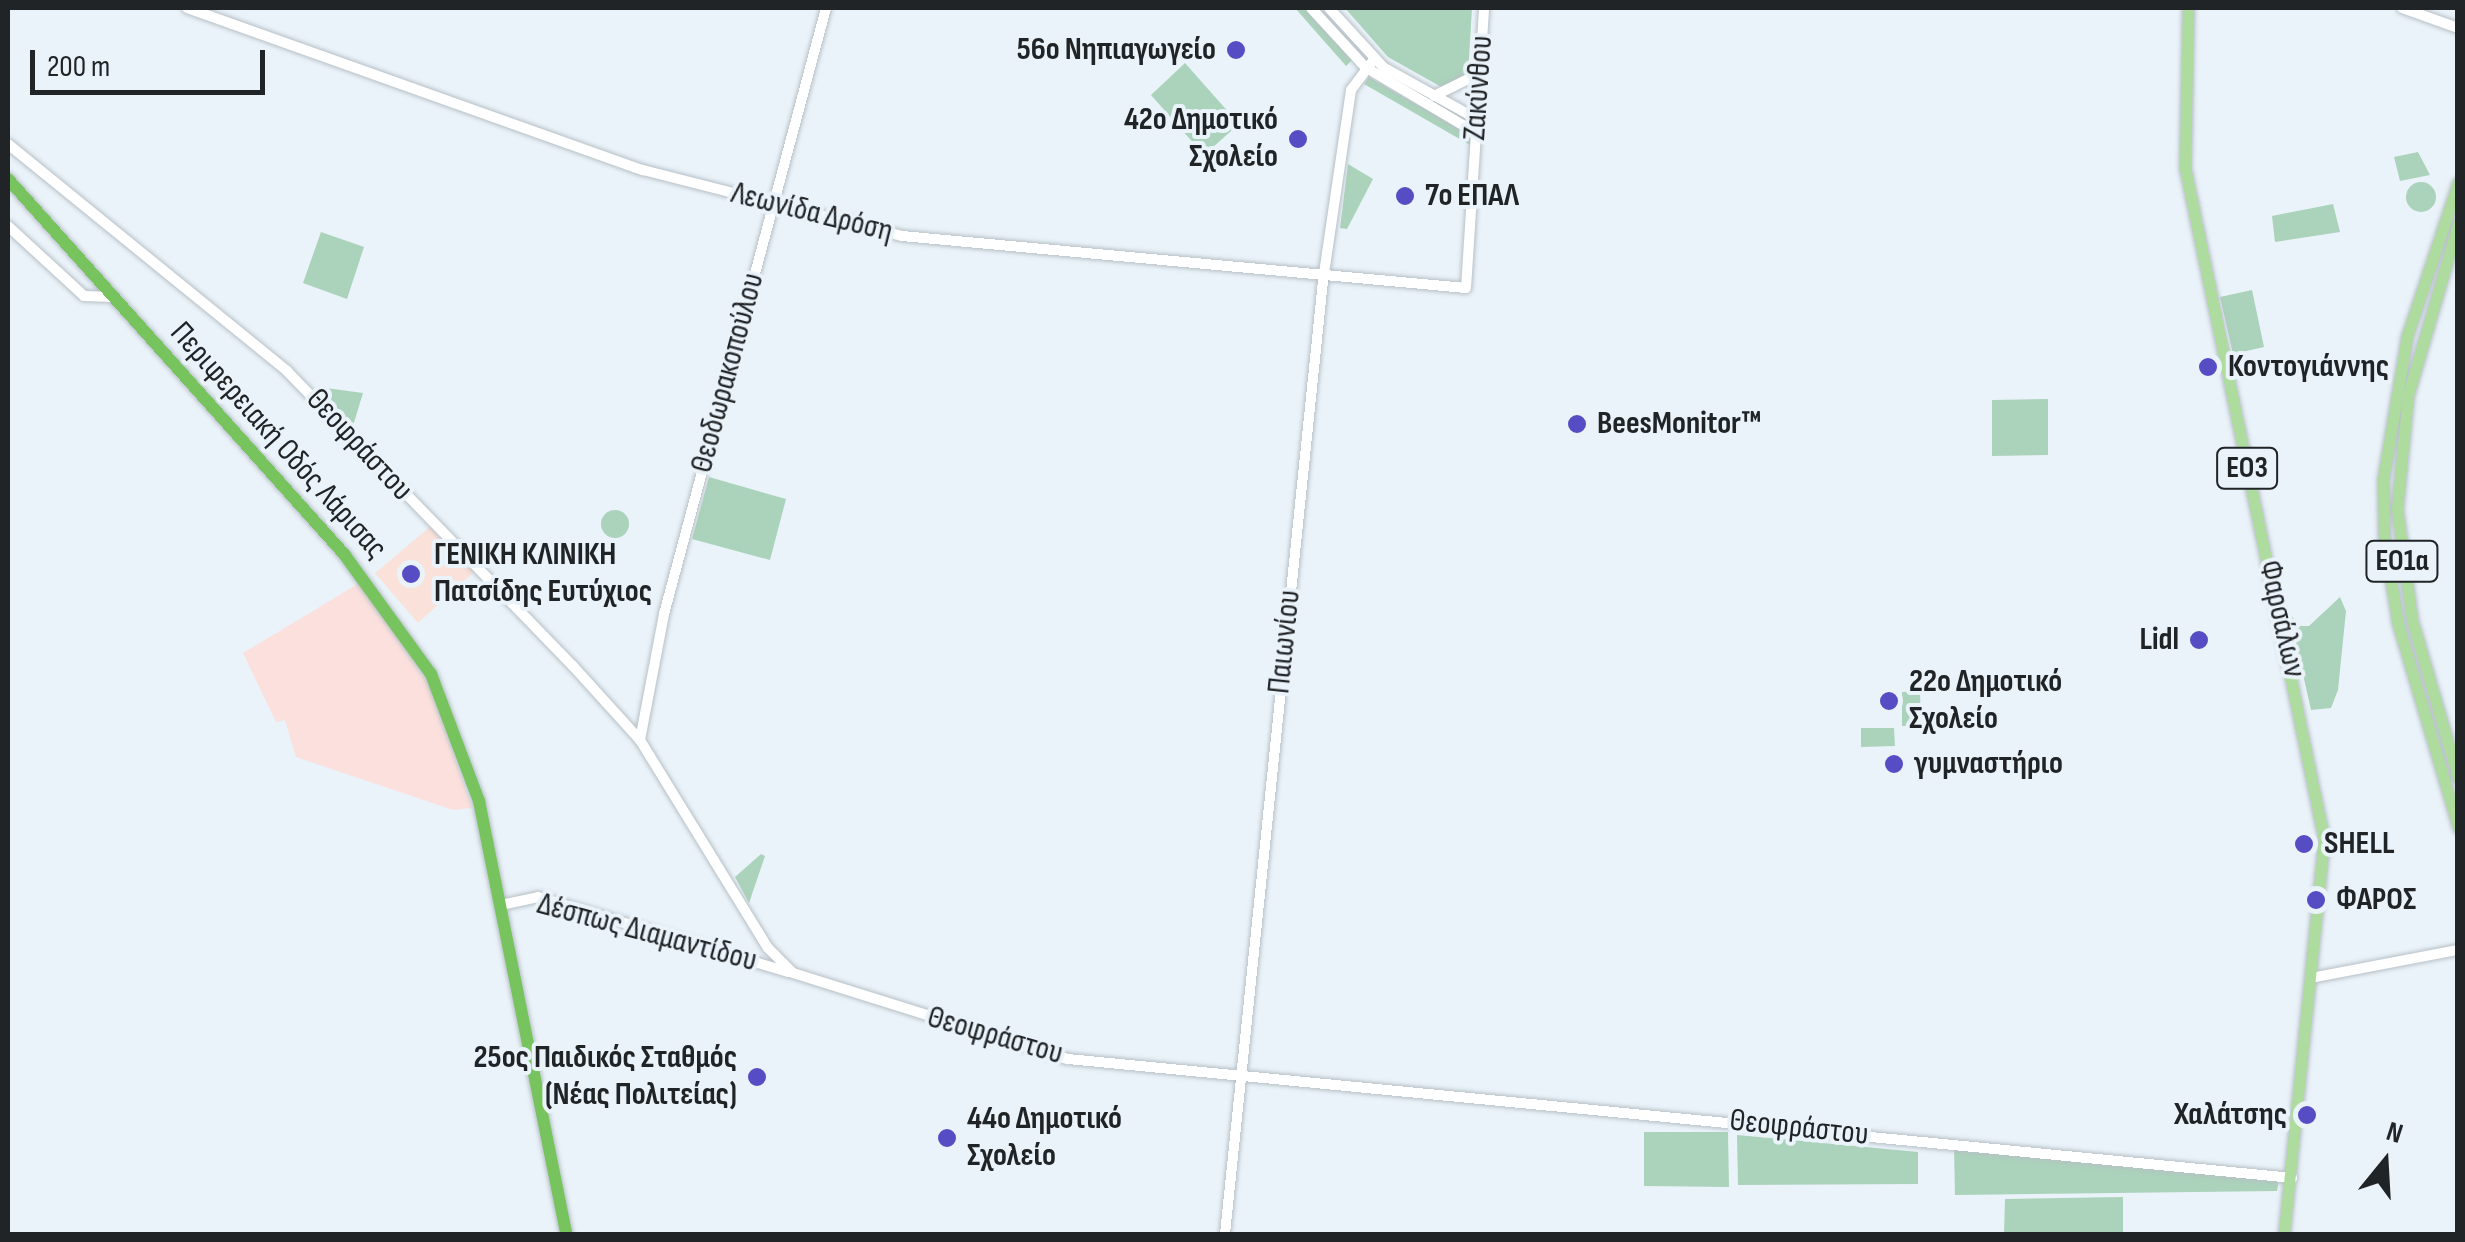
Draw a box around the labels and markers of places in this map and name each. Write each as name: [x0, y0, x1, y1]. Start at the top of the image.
place label: 56ο Νηπιαγωγείο: [1017, 31, 1216, 69]
marker: 56ο Νηπιαγωγείο: [1225, 39, 1247, 61]
place label: 42ο Δημοτικό Σχολείο: [1124, 102, 1278, 177]
marker: 42ο Δημοτικό Σχολείο: [1287, 128, 1309, 150]
place label: 7ο ΕΠΑΛ: [1425, 177, 1519, 215]
marker: 7ο ΕΠΑΛ: [1394, 185, 1416, 207]
place label: Κοντογιάννης: [2228, 348, 2389, 386]
marker: Κοντογιάννης: [2197, 356, 2219, 378]
place label: BeesMonitor™: [1597, 405, 1761, 443]
marker: BeesMonitor™: [1566, 413, 1588, 435]
place label: ΓΕΝΙΚΗ ΚΛΙΝΙΚΗ Πατσίδης Ευτύχιος: [434, 537, 652, 612]
marker: ΓΕΝΙΚΗ ΚΛΙΝΙΚΗ Πατσίδης Ευτύχιος: [398, 561, 424, 587]
place label: Lidl: [2139, 621, 2179, 659]
marker: Lidl: [2188, 629, 2210, 651]
place label: 22ο Δημοτικό Σχολείο: [1909, 664, 2062, 739]
marker: 22ο Δημοτικό Σχολείο: [1878, 690, 1900, 712]
place label: γυμναστήριο: [1914, 745, 2063, 783]
marker: γυμναστήριο: [1883, 753, 1905, 775]
place label: SHELL: [2324, 825, 2395, 863]
marker: SHELL: [2293, 833, 2315, 855]
place label: ΦΑΡΟΣ: [2336, 881, 2416, 919]
marker: ΦΑΡΟΣ: [2305, 889, 2327, 911]
place label: 25ος Παιδικός Σταθμός (Νέας Πολιτείας): [474, 1040, 737, 1115]
marker: 25ος Παιδικός Σταθμός (Νέας Πολιτείας): [746, 1066, 768, 1088]
place label: Χαλάτσης: [2174, 1096, 2287, 1134]
place label: 44ο Δημοτικό Σχολείο: [967, 1101, 1122, 1176]
marker: Χαλάτσης: [2296, 1104, 2318, 1126]
marker: 44ο Δημοτικό Σχολείο: [936, 1127, 958, 1149]

